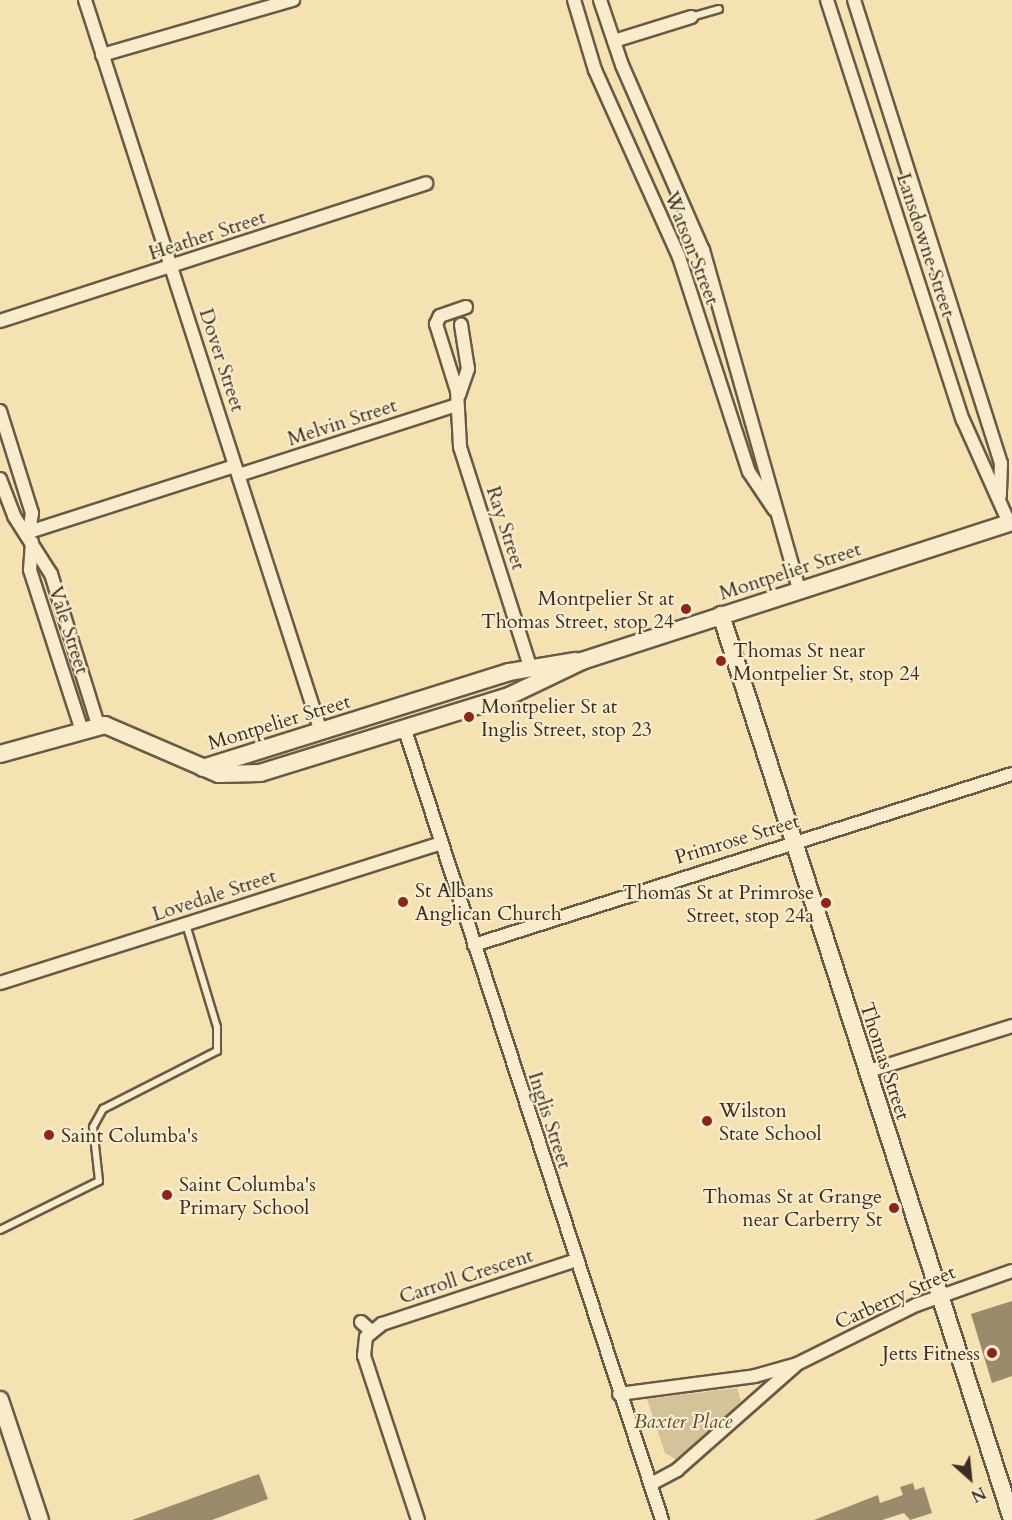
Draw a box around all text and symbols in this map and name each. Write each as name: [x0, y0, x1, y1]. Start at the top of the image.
street label: Lansdowne Street: [891, 170, 961, 320]
street label: Watson Street: [659, 188, 725, 308]
street label: Heather Street: [145, 205, 269, 265]
street label: Dover Street: [194, 305, 250, 415]
street label: Melvin Street: [284, 393, 400, 451]
street label: Ray Street: [481, 483, 531, 573]
street label: Montpelier Street: [716, 537, 864, 605]
street label: Vale Street: [44, 583, 94, 677]
place label: Montpelier St at Thomas Street, stop 24: [481, 586, 674, 633]
marker: Montpelier St at Thomas Street, stop 24: [679, 602, 693, 616]
place label: Thomas St near Montpelier St, stop 24: [733, 638, 920, 685]
marker: Thomas St near Montpelier St, stop 24: [714, 654, 728, 668]
street label: Montpelier Street: [205, 689, 353, 755]
place label: Montpelier St at Inglis Street, stop 23: [481, 694, 652, 741]
marker: Montpelier St at Inglis Street, stop 23: [462, 710, 476, 724]
street label: Primrose Street: [672, 809, 802, 869]
street label: Lovedale Street: [149, 864, 279, 926]
place label: St Albans Anglican Church: [415, 879, 562, 926]
place label: Thomas St at Primrose Street, stop 24a: [622, 880, 814, 927]
marker: St Albans Anglican Church: [396, 895, 410, 909]
marker: Thomas St at Primrose Street, stop 24a: [819, 896, 833, 910]
street label: Thomas Street: [855, 999, 915, 1123]
street label: Inglis Street: [523, 1069, 577, 1171]
place label: Wilston State School: [719, 1098, 822, 1145]
marker: Wilston State School: [700, 1114, 714, 1128]
place label: Saint Columba's: [61, 1123, 198, 1147]
marker: Saint Columba's: [42, 1128, 56, 1142]
place label: Saint Columba's Primary School: [179, 1172, 316, 1219]
place label: Thomas St at Grange near Carberry St: [702, 1184, 882, 1231]
marker: Saint Columba's Primary School: [160, 1188, 174, 1202]
marker: Thomas St at Grange near Carberry St: [887, 1201, 901, 1215]
street label: Carroll Crescent: [396, 1243, 536, 1309]
street label: Carberry Street: [831, 1260, 959, 1334]
place label: Jetts Fitness: [882, 1341, 980, 1365]
marker: Jetts Fitness: [985, 1346, 999, 1360]
park label: Baxter Place: [634, 1409, 732, 1433]
north arrow: [940, 1448, 1000, 1508]
text: N: [967, 1481, 989, 1507]

